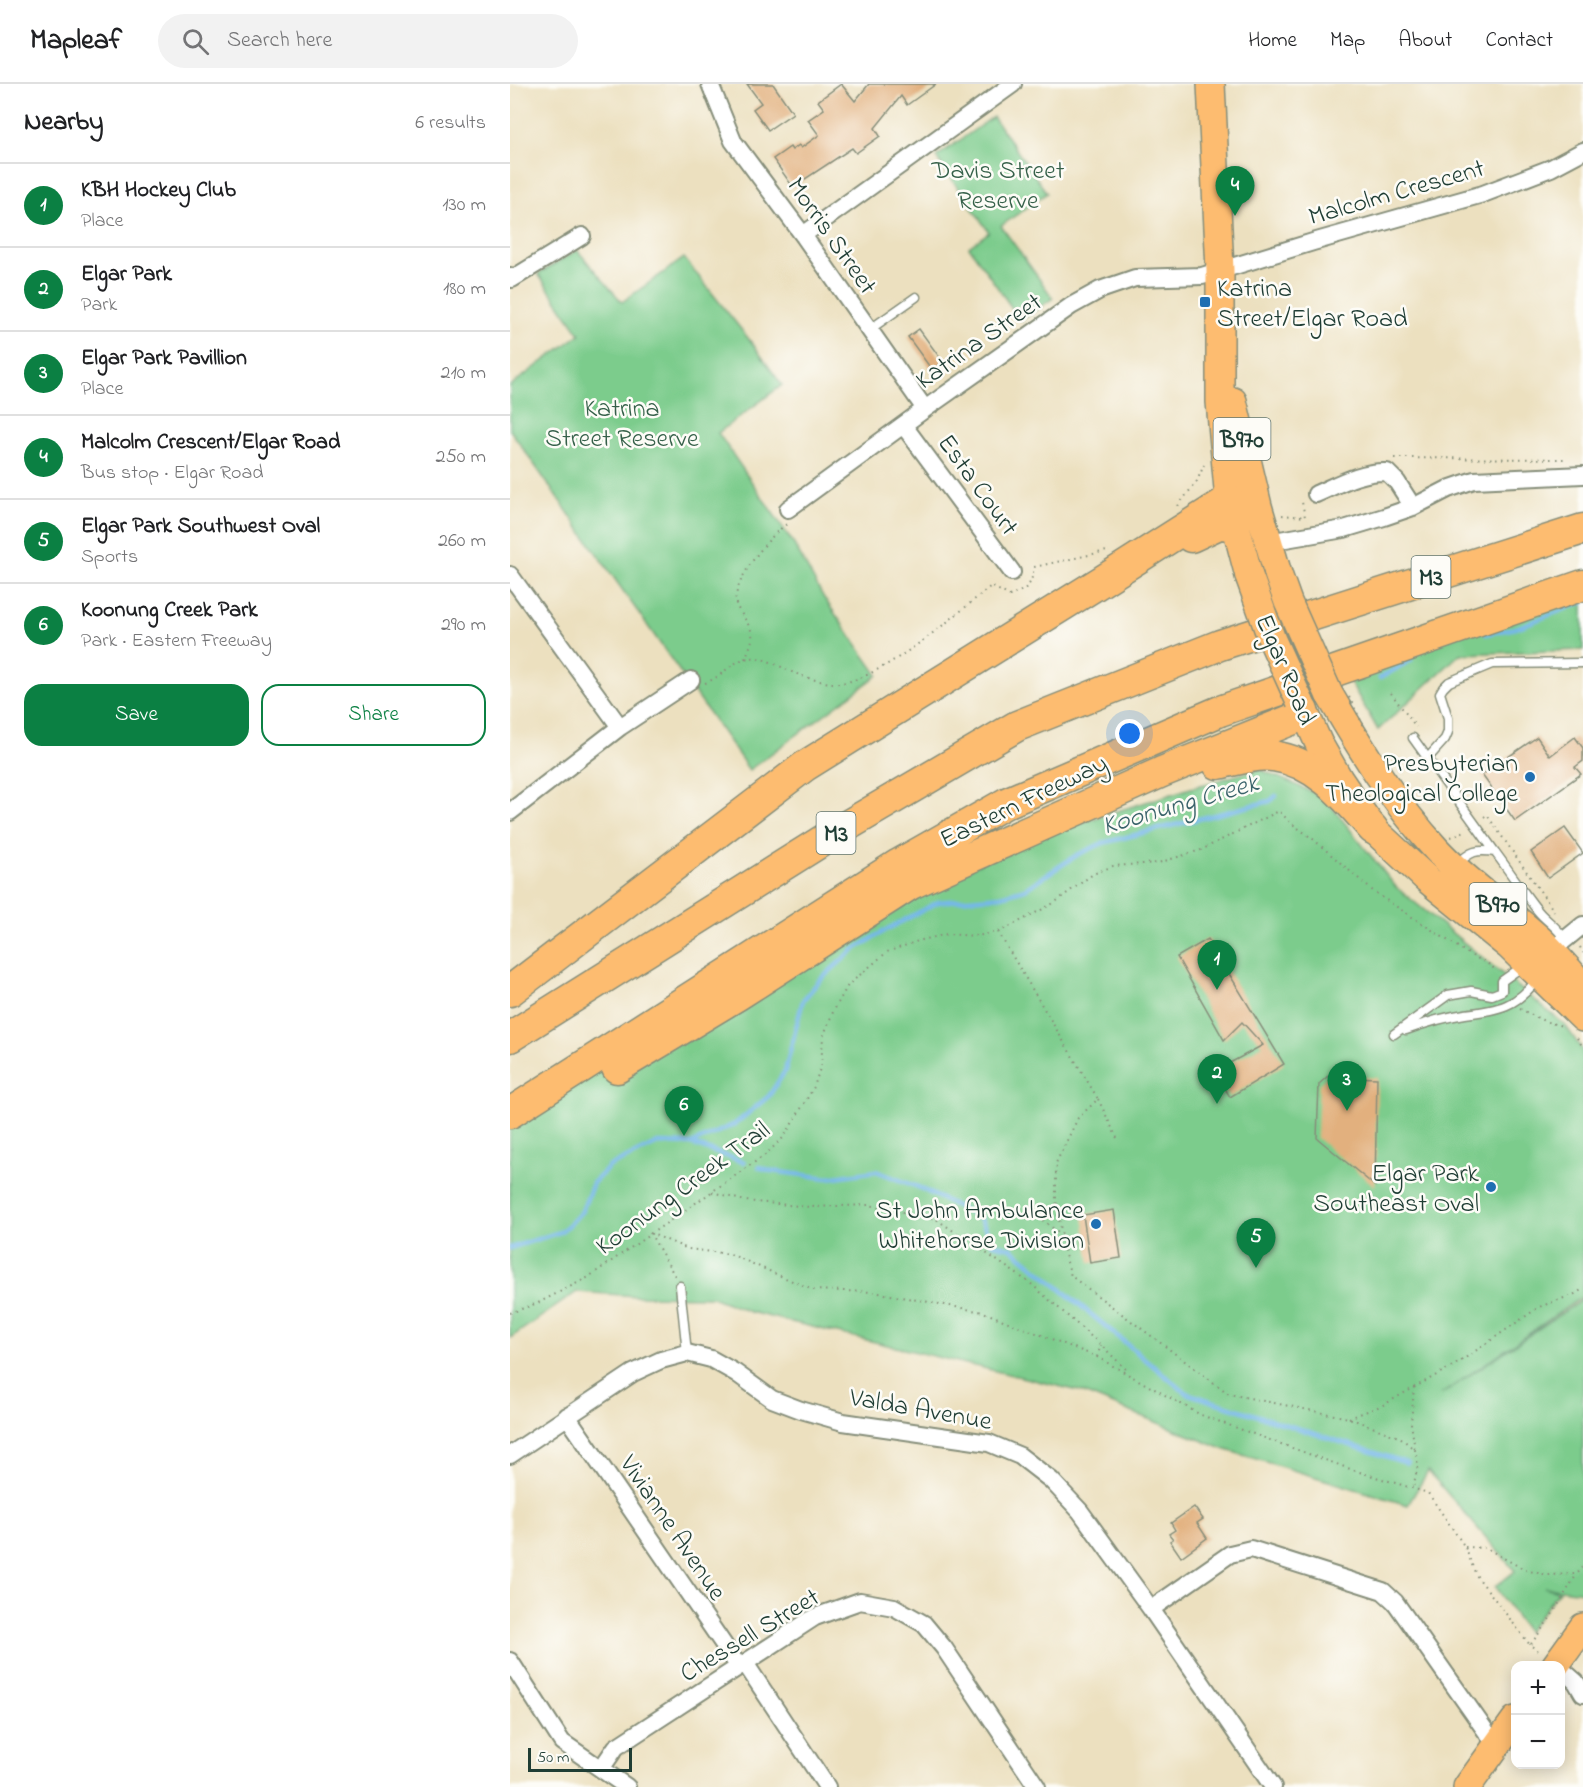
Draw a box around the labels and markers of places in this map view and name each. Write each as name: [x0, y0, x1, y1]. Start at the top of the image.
pin: 4: [1216, 166, 1254, 216]
place label: Katrina Street/Elgar Road: [1217, 271, 1408, 339]
marker: Katrina Street/Elgar Road: [1198, 295, 1212, 309]
place label: Presbyterian Theological College: [1325, 746, 1518, 814]
marker: Presbyterian Theological College: [1523, 770, 1537, 784]
pin: 1: [1198, 940, 1236, 990]
pin: 2: [1198, 1054, 1236, 1104]
pin: 3: [1328, 1062, 1366, 1111]
pin: 6: [664, 1086, 704, 1136]
place label: Elgar Park Southeast Oval: [1313, 1156, 1480, 1224]
marker: Elgar Park Southeast Oval: [1484, 1180, 1498, 1194]
place label: St John Ambulance Whitehorse Division: [876, 1193, 1084, 1261]
marker: St John Ambulance Whitehorse Division: [1089, 1217, 1103, 1231]
pin: 5: [1236, 1218, 1276, 1268]

